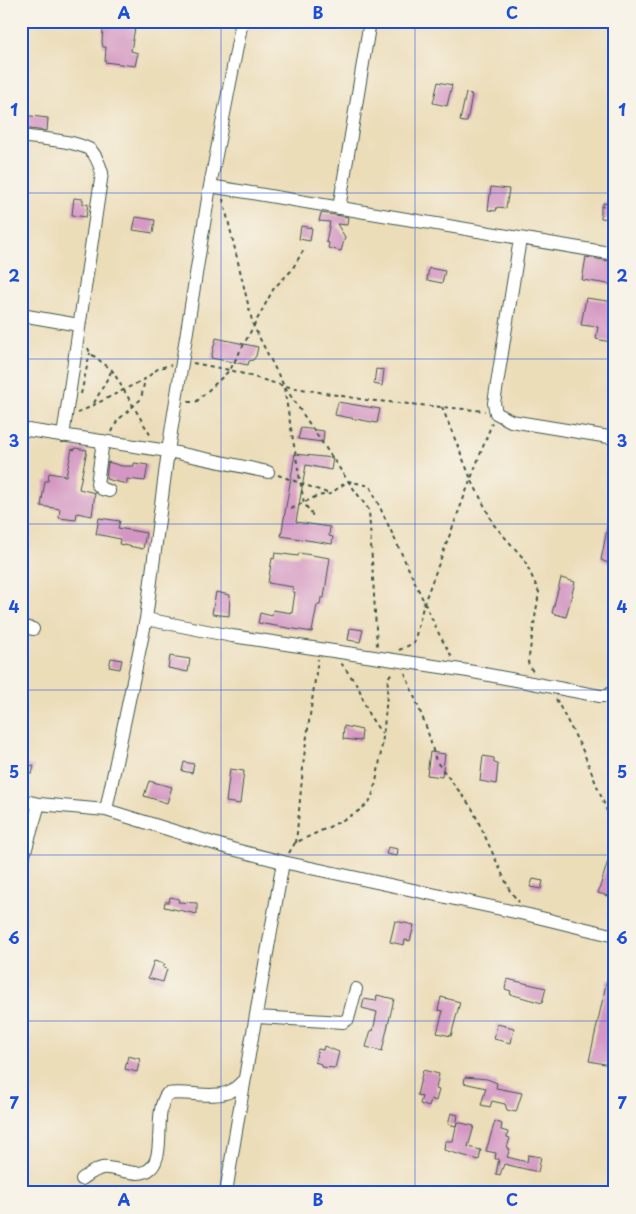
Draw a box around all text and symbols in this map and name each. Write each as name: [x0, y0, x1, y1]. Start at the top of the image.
text: A: [118, 0, 131, 24]
text: B: [313, 0, 324, 24]
text: C: [506, 0, 518, 24]
text: 1: [10, 97, 18, 121]
text: 1: [618, 97, 626, 121]
text: 2: [8, 263, 20, 287]
text: 2: [616, 263, 628, 287]
text: 3: [9, 428, 19, 452]
text: 3: [617, 428, 627, 452]
text: 4: [9, 594, 20, 618]
text: 4: [617, 594, 628, 618]
text: 5: [9, 759, 19, 783]
text: 5: [617, 759, 627, 783]
text: 6: [8, 925, 20, 949]
text: 6: [616, 925, 628, 949]
text: 7: [9, 1090, 19, 1114]
text: 7: [617, 1090, 627, 1114]
text: A: [118, 1187, 131, 1211]
text: B: [313, 1187, 324, 1211]
text: C: [506, 1187, 518, 1211]

